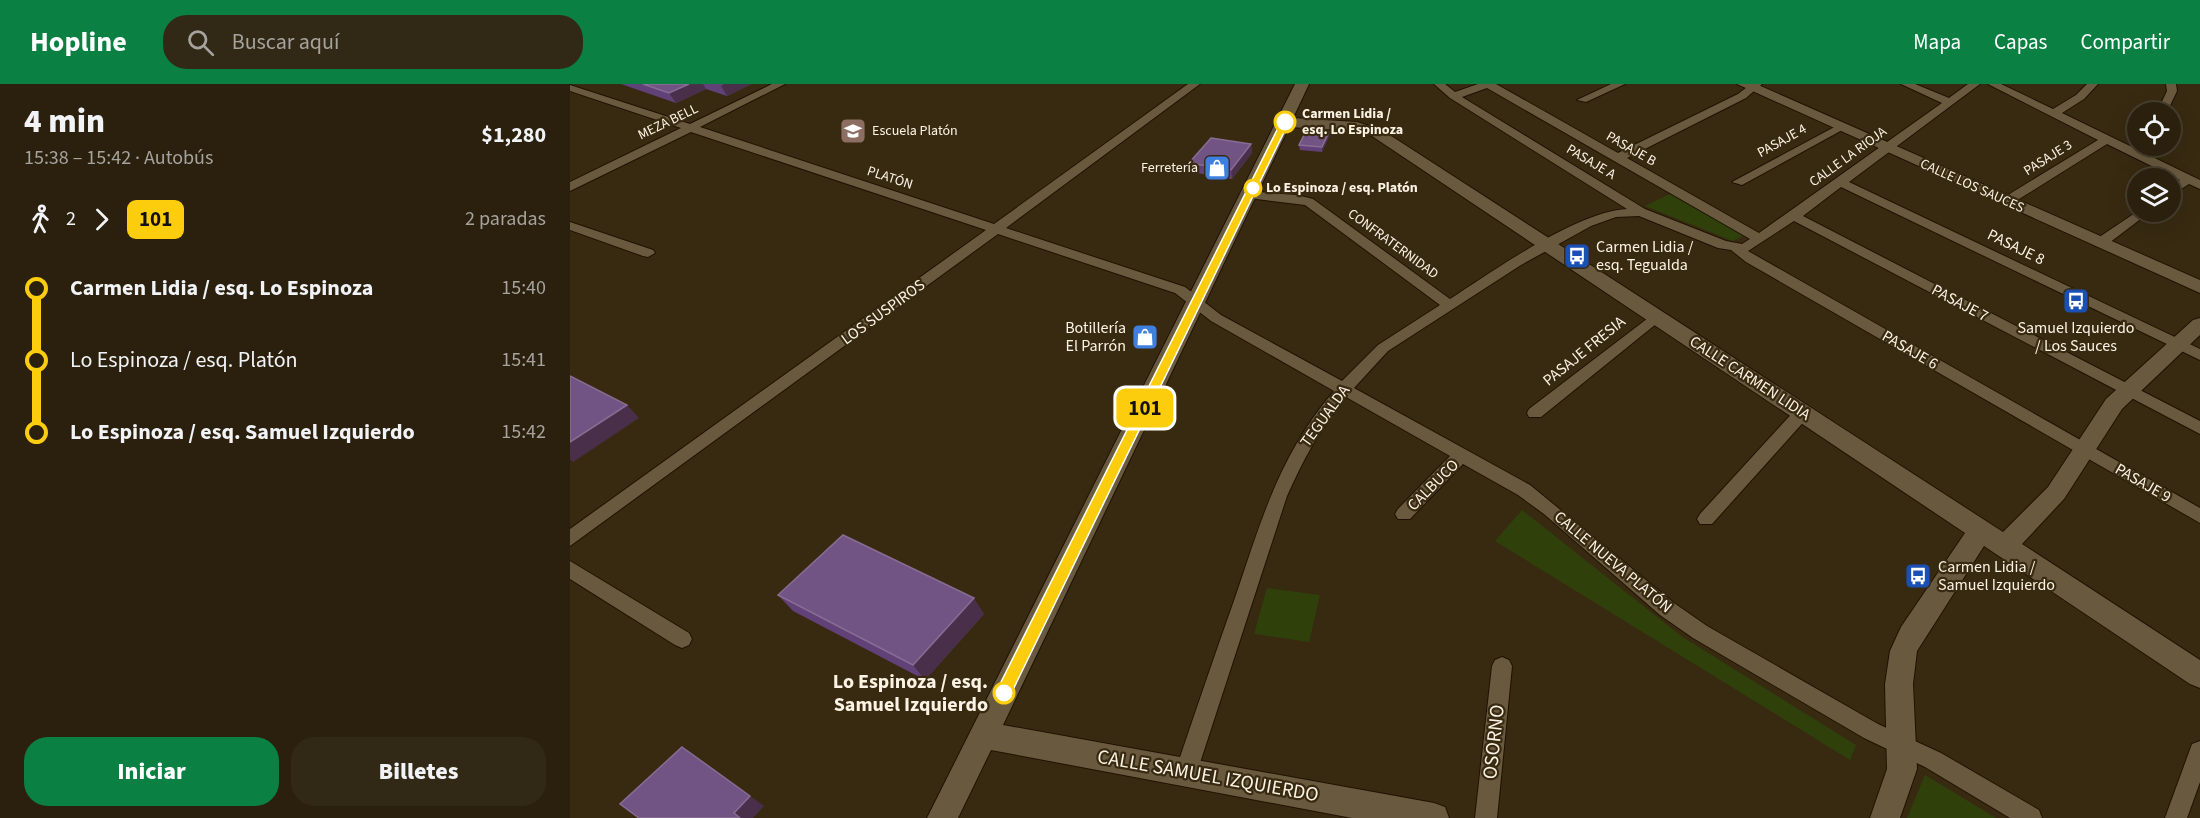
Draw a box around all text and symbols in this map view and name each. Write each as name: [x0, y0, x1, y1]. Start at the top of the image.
search box: [163, 15, 583, 69]
text: Hopline: [30, 22, 127, 62]
icon: search: [184, 26, 217, 59]
text: Buscar aquí: [232, 26, 339, 58]
text: Mapa: [1913, 27, 1961, 57]
text: Capas: [1994, 27, 2047, 57]
text: Compartir: [2080, 27, 2170, 57]
text: 4 min: [24, 98, 105, 145]
street label: MEZA BELL: [635, 99, 702, 145]
map controls: [2127, 102, 2181, 222]
button: locate: [2127, 102, 2181, 156]
place label: Carmen Lidia / esq. Lo Espinoza: [1302, 104, 1403, 140]
marker: Carmen Lidia / esq. Lo Espinoza: [1274, 111, 1296, 133]
school or university icon: Escuela Platón: [838, 116, 868, 146]
text: $1,280: [481, 119, 546, 151]
street label: PASAJE 4: [1754, 119, 1810, 163]
place label: Escuela Platón: [872, 121, 958, 141]
street label: CALLE LA RIOJA: [1805, 122, 1891, 192]
street label: PASAJE B: [1602, 127, 1660, 171]
street label: PASAJE 3: [2020, 135, 2076, 181]
street label: PASAJE A: [1563, 139, 1620, 185]
text: 15:38 – 15:42 · Autobús: [24, 144, 213, 172]
shop icon: Ferretería: [1202, 153, 1232, 183]
street label: CALLE LOS SAUCES: [1917, 154, 2027, 218]
place label: Ferretería: [1141, 158, 1198, 178]
street label: PLATÓN: [864, 161, 916, 195]
button: layers: [2127, 168, 2181, 222]
place label: Lo Espinoza / esq. Platón: [1266, 178, 1418, 198]
marker: Lo Espinoza / esq. Platón: [1244, 179, 1262, 197]
icon: walk: [24, 203, 57, 236]
icon: forward: [85, 203, 118, 236]
text: 101: [139, 204, 172, 234]
street label: CONFRATERNIDAD: [1343, 204, 1443, 284]
text: 2: [66, 205, 76, 233]
text: 2 paradas: [465, 205, 546, 233]
street label: PASAJE 8: [1984, 224, 2048, 270]
place label: Carmen Lidia / esq. Tegualda: [1596, 236, 1694, 276]
bus stop icon: Carmen Lidia / esq. Tegualda: [1562, 241, 1592, 271]
text: Carmen Lidia / esq. Lo Espinoza: [70, 272, 373, 304]
text: 15:40: [501, 274, 546, 302]
street label: LOS SUSPIROS: [837, 274, 929, 350]
street label: PASAJE 7: [1928, 279, 1992, 327]
bus stop icon: Samuel Izquierdo / Los Sauces: [2061, 286, 2091, 316]
street label: PASAJE FRESIA: [1538, 311, 1630, 391]
place label: Botillería El Parrón: [1065, 317, 1126, 357]
place label: Samuel Izquierdo / Los Sauces: [2017, 317, 2135, 357]
shop icon: Botillería El Parrón: [1130, 322, 1160, 352]
street label: PASAJE 6: [1878, 325, 1942, 375]
street label: CALLE CARMEN LIDIA: [1685, 331, 1815, 426]
text: Lo Espinoza / esq. Platón: [70, 344, 298, 376]
text: 15:41: [501, 346, 546, 374]
street label: TEGUALDA: [1295, 380, 1355, 452]
line badge: 101: [1110, 388, 1180, 428]
text: 101: [1128, 393, 1162, 423]
text: Lo Espinoza / esq. Samuel Izquierdo: [70, 416, 415, 448]
text: 15:42: [501, 418, 546, 446]
street label: CALBUCO: [1402, 454, 1464, 516]
street label: PASAJE 9: [2111, 458, 2175, 508]
street label: CALLE NUEVA PLATÓN: [1549, 506, 1677, 618]
place label: Carmen Lidia / Samuel Izquierdo: [1938, 556, 2055, 596]
bus stop icon: Carmen Lidia / Samuel Izquierdo: [1903, 561, 1933, 591]
place label: Lo Espinoza / esq. Samuel Izquierdo: [833, 668, 988, 719]
marker: Lo Espinoza / esq. Samuel Izquierdo: [993, 682, 1015, 704]
street label: OSORNO: [1476, 703, 1512, 781]
button: Iniciar: [24, 737, 279, 806]
button: Billetes: [291, 737, 546, 806]
street label: CALLE SAMUEL IZQUIERDO: [1095, 743, 1321, 809]

